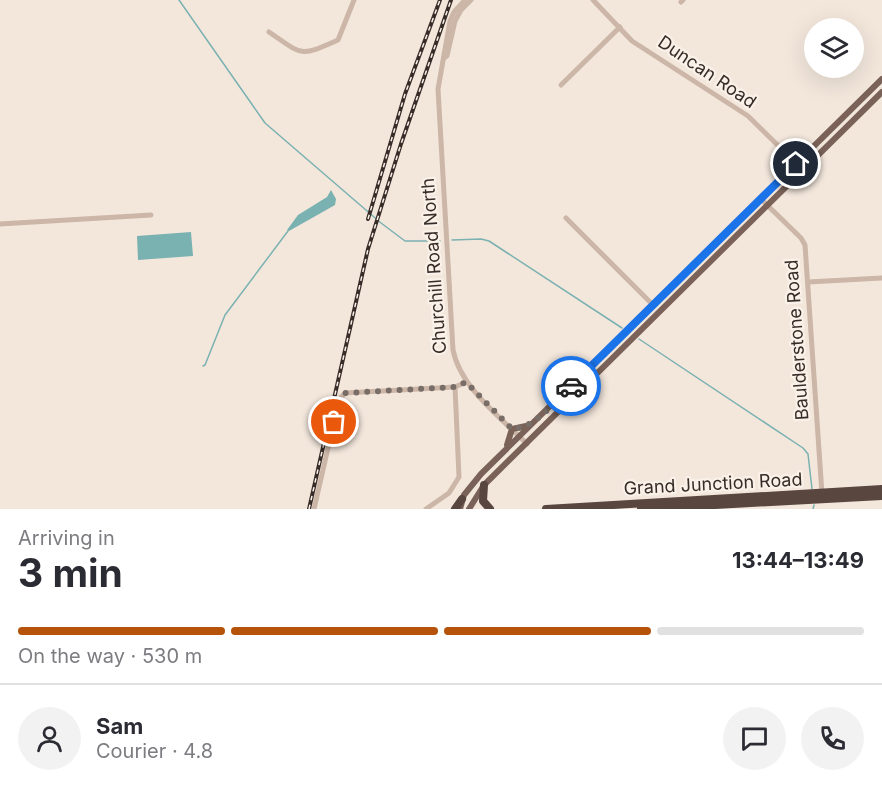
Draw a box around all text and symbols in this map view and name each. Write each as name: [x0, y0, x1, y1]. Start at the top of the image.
map controls: [804, 18, 864, 78]
button: layers: [804, 18, 864, 78]
street label: Duncan Road: [654, 31, 760, 112]
pin: [770, 138, 821, 189]
icon: home: [779, 147, 812, 180]
street label: Churchill Road North: [417, 177, 450, 355]
street label: Baulderstone Road: [780, 259, 813, 421]
courier: [541, 356, 601, 416]
icon: car: [555, 370, 588, 403]
pin: [308, 396, 359, 447]
icon: bag: [317, 405, 350, 438]
street label: Grand Junction Road: [623, 468, 803, 499]
text: Arriving in: [18, 526, 115, 550]
text: 13:44–13:49: [732, 547, 864, 573]
text: 3 min: [18, 549, 123, 596]
text: On the way · 530 m: [18, 644, 202, 668]
button: person: [18, 707, 81, 770]
button: chat: [723, 707, 786, 770]
button: phone: [801, 707, 864, 770]
text: Sam: [96, 713, 143, 739]
text: Courier · 4.8: [96, 739, 213, 763]

